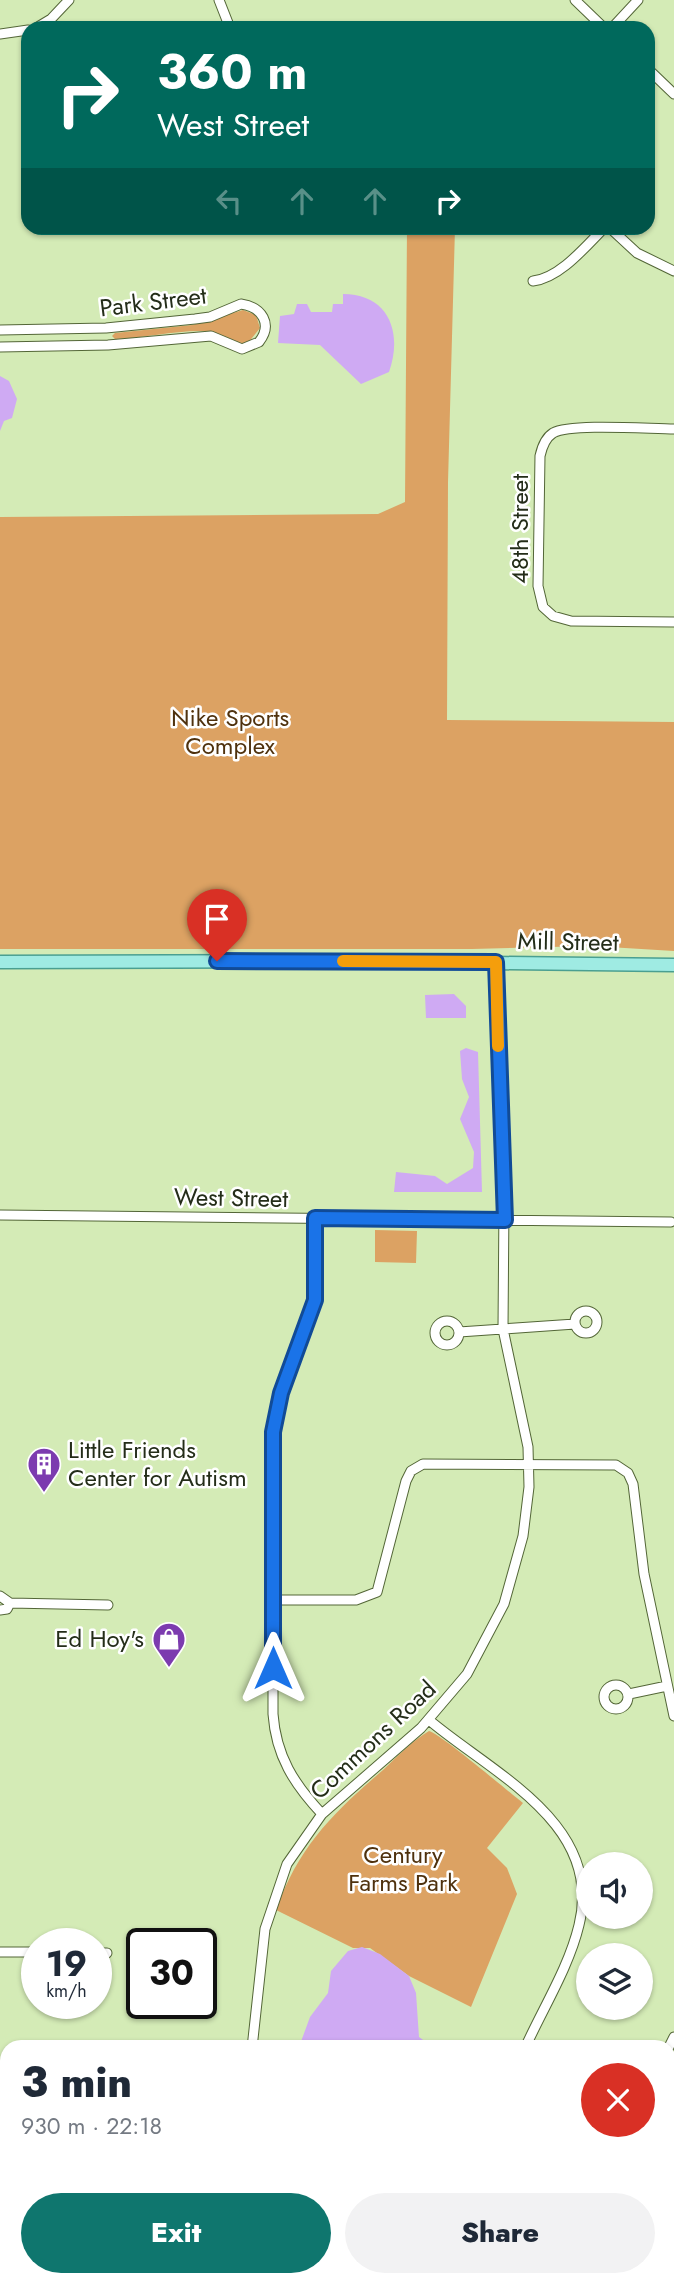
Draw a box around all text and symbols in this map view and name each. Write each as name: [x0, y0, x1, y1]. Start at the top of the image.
text: 360 m: [157, 37, 308, 107]
icon: right: [42, 49, 133, 140]
text: West Street: [157, 102, 309, 148]
icon: left: [210, 182, 248, 220]
icon: ahead: [283, 182, 321, 220]
icon: ahead: [356, 182, 394, 220]
icon: right: [429, 182, 467, 220]
street label: Park Street: [98, 278, 209, 325]
street label: 48th Street: [502, 474, 537, 584]
park label: Nike Sports Complex: [171, 700, 289, 763]
pin: [187, 889, 247, 961]
icon: arrive: [198, 900, 236, 938]
street label: Mill Street: [517, 923, 619, 960]
street label: West Street: [174, 1179, 289, 1216]
place label: Little Friends Center for Autism: [68, 1432, 247, 1495]
building icon: Little Friends Center for Autism: [25, 1445, 63, 1494]
shop icon: Ed Hoy's: [150, 1620, 188, 1669]
place label: Ed Hoy's: [55, 1621, 144, 1656]
position arrow: [236, 1631, 310, 1705]
street label: Commons Road: [302, 1672, 444, 1807]
park label: Century Farms Park: [348, 1837, 458, 1900]
map controls: [576, 1852, 653, 2020]
button: sound: [576, 1852, 653, 1929]
speed limit sign: 30: [126, 1928, 217, 2019]
text: 19: [46, 1939, 87, 1989]
button: layers: [576, 1943, 653, 2020]
text: km/h: [46, 1978, 87, 2004]
text: 3 min: [21, 2052, 132, 2113]
button: close: [581, 2063, 655, 2137]
text: 930 m · 22:18: [21, 2109, 162, 2143]
button: Exit: [21, 2193, 331, 2273]
button: Share: [345, 2193, 655, 2273]

